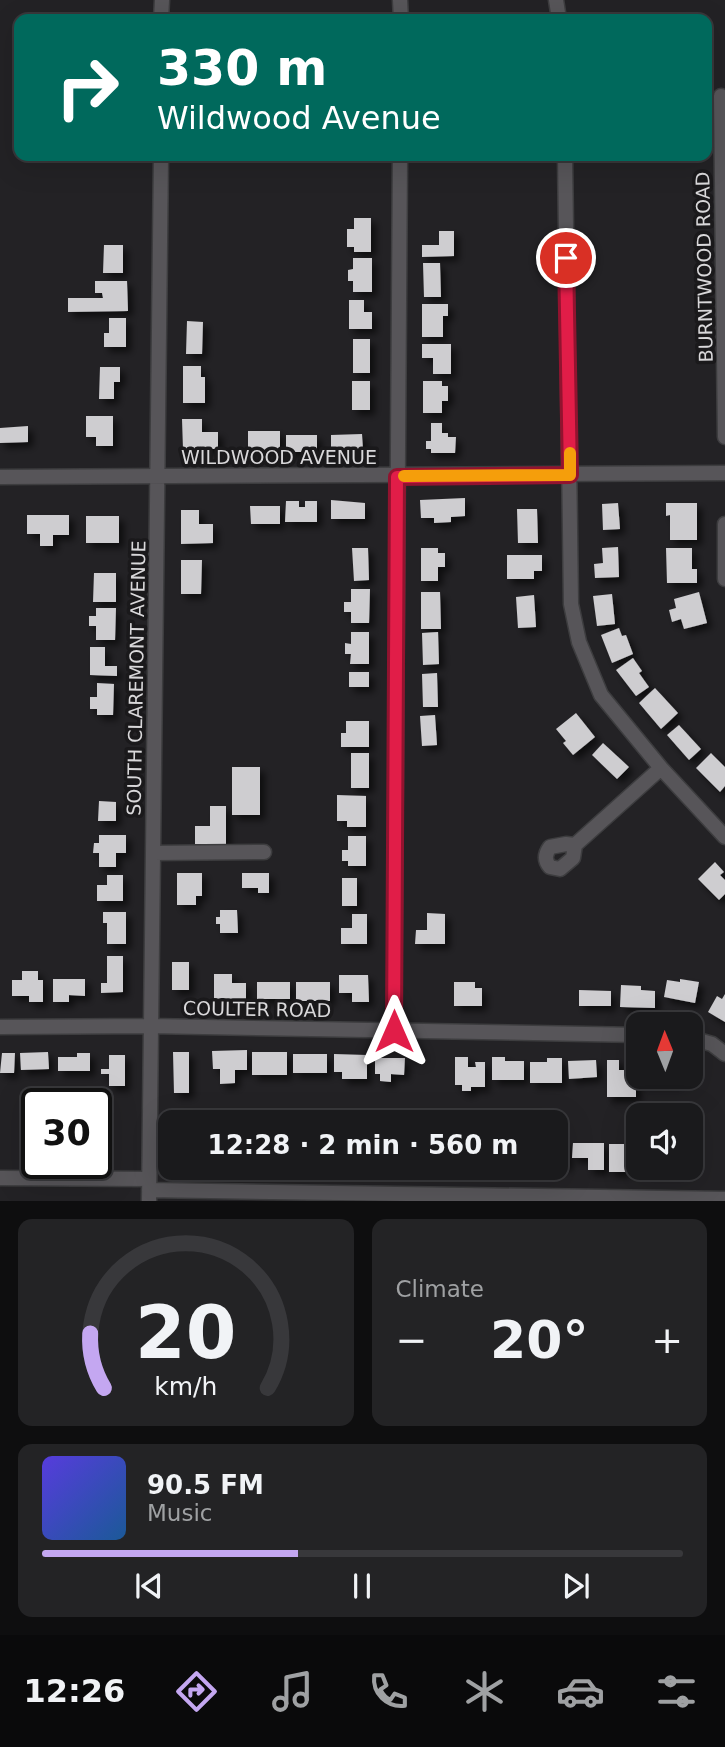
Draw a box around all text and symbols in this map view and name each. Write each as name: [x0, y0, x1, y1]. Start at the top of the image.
text: 330 m: [157, 40, 327, 97]
icon: right: [42, 42, 133, 133]
text: Wildwood Avenue: [157, 99, 441, 137]
street label: BURNTWOOD ROAD: [691, 171, 717, 363]
pin: [536, 228, 596, 288]
icon: arrive: [547, 239, 585, 277]
street label: WILDWOOD AVENUE: [181, 446, 377, 468]
street label: SOUTH CLAREMONT AVENUE: [123, 540, 149, 816]
position arrow: [357, 994, 431, 1068]
street label: COULTER ROAD: [183, 997, 331, 1021]
north arrow: [626, 1012, 704, 1088]
map controls: [626, 1012, 703, 1180]
speed limit sign: 30: [21, 1088, 112, 1179]
button: sound: [626, 1103, 703, 1180]
text: 12:28 · 2 min · 560 m: [208, 1130, 518, 1160]
text: Climate: [396, 1276, 484, 1302]
text: 20: [135, 1291, 236, 1376]
text: 20°: [490, 1310, 588, 1370]
text: −: [396, 1318, 427, 1362]
text: +: [651, 1318, 683, 1362]
text: km/h: [154, 1372, 217, 1401]
text: 90.5 FM: [147, 1470, 264, 1500]
text: Music: [147, 1500, 212, 1526]
icon: previous: [130, 1567, 168, 1605]
icon: pause: [343, 1567, 381, 1605]
icon: next: [557, 1567, 595, 1605]
icon: directions: [172, 1667, 221, 1716]
icon: music: [268, 1667, 317, 1716]
icon: phone: [364, 1667, 413, 1716]
icon: climate: [460, 1667, 509, 1716]
icon: car: [556, 1667, 605, 1716]
icon: filters: [652, 1667, 701, 1716]
text: 12:26: [24, 1672, 125, 1710]

